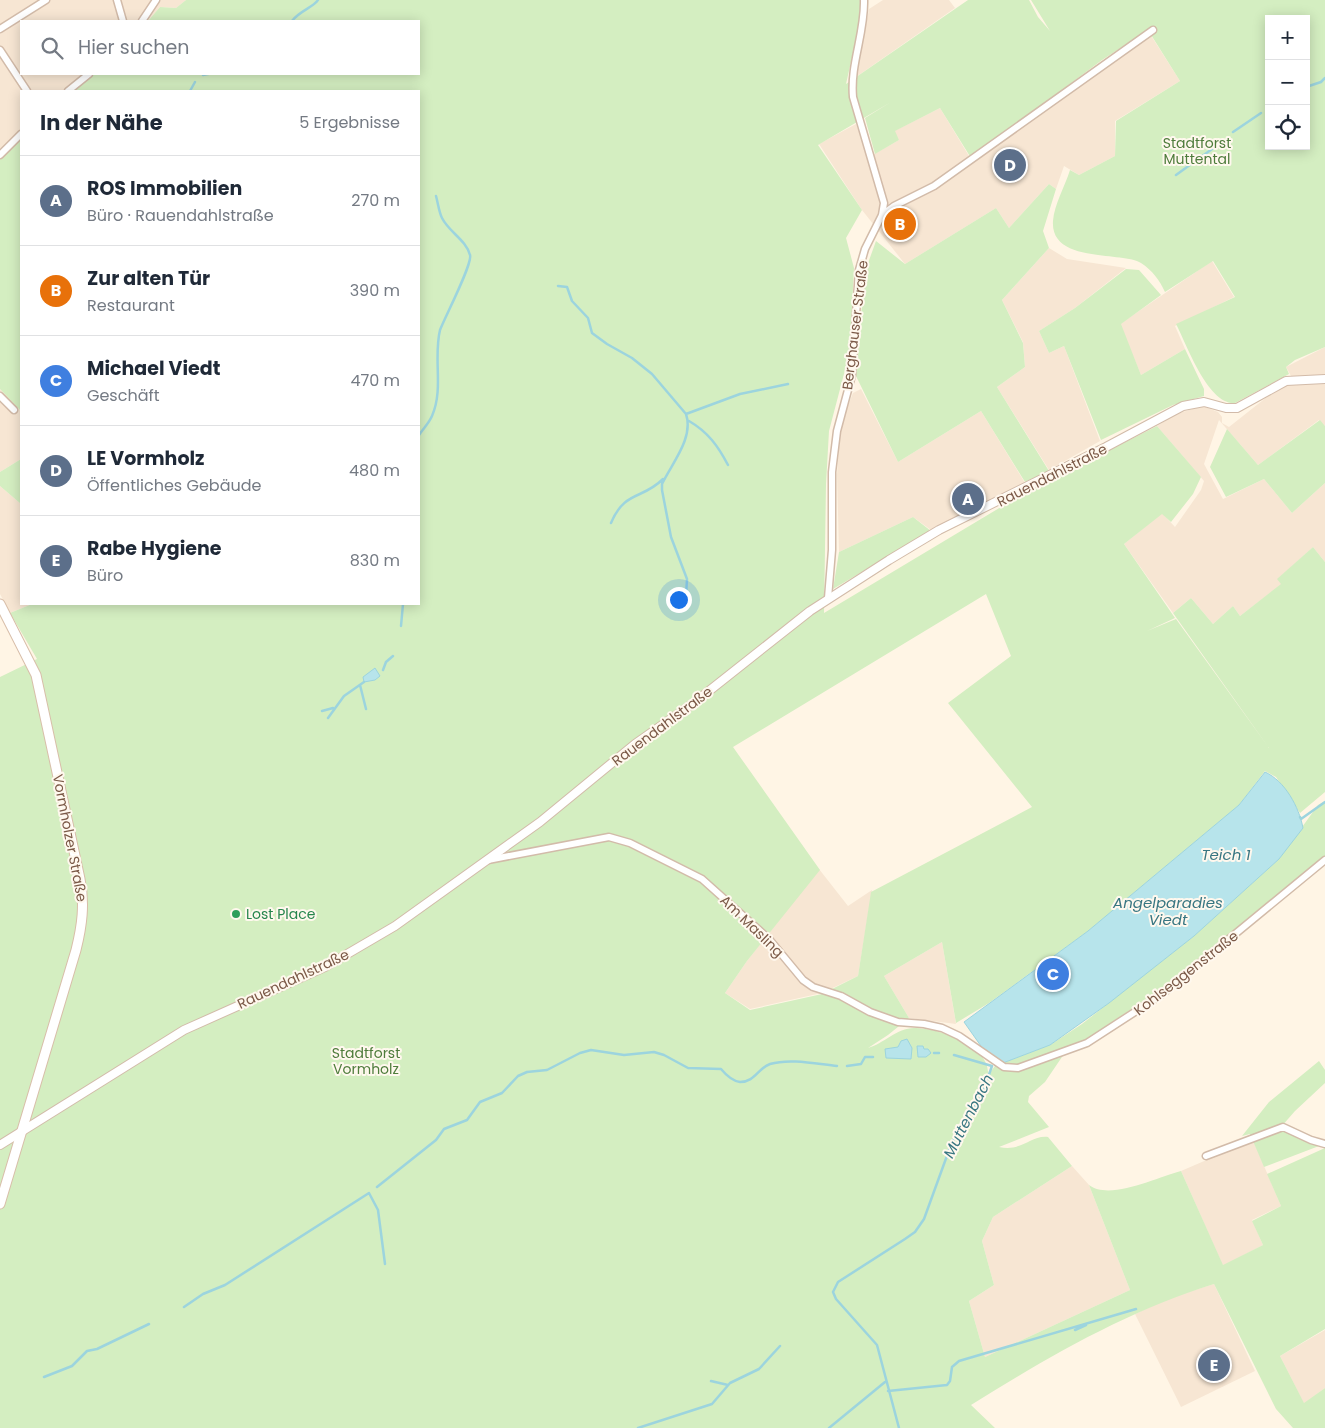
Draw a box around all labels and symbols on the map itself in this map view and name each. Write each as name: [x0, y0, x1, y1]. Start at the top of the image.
park label: Stadtforst Muttental: [1163, 133, 1231, 169]
pin: D: [994, 146, 1026, 184]
pin: B: [884, 205, 916, 243]
street label: Berghauser Straße: [837, 259, 873, 391]
street label: Rauendahlstraße: [993, 438, 1111, 511]
pin: A: [952, 480, 984, 518]
your location: [666, 587, 692, 613]
street label: Rauendahlstraße: [608, 681, 717, 770]
street label: Vormholzer Straße: [48, 772, 92, 904]
water label: Teich 1: [1201, 844, 1251, 865]
street label: Am Masling: [716, 890, 788, 962]
water label: Angelparadies Viedt: [1112, 892, 1223, 930]
place label: Lost Place: [246, 904, 316, 924]
marker: Lost Place: [230, 908, 242, 920]
street label: Kohlseggenstraße: [1130, 926, 1243, 1020]
street label: Rauendahlstraße: [234, 944, 352, 1014]
pin: C: [1037, 955, 1069, 993]
park label: Stadtforst Vormholz: [332, 1043, 400, 1079]
water label: Muttenbach: [938, 1071, 998, 1161]
pin: E: [1198, 1346, 1230, 1384]

